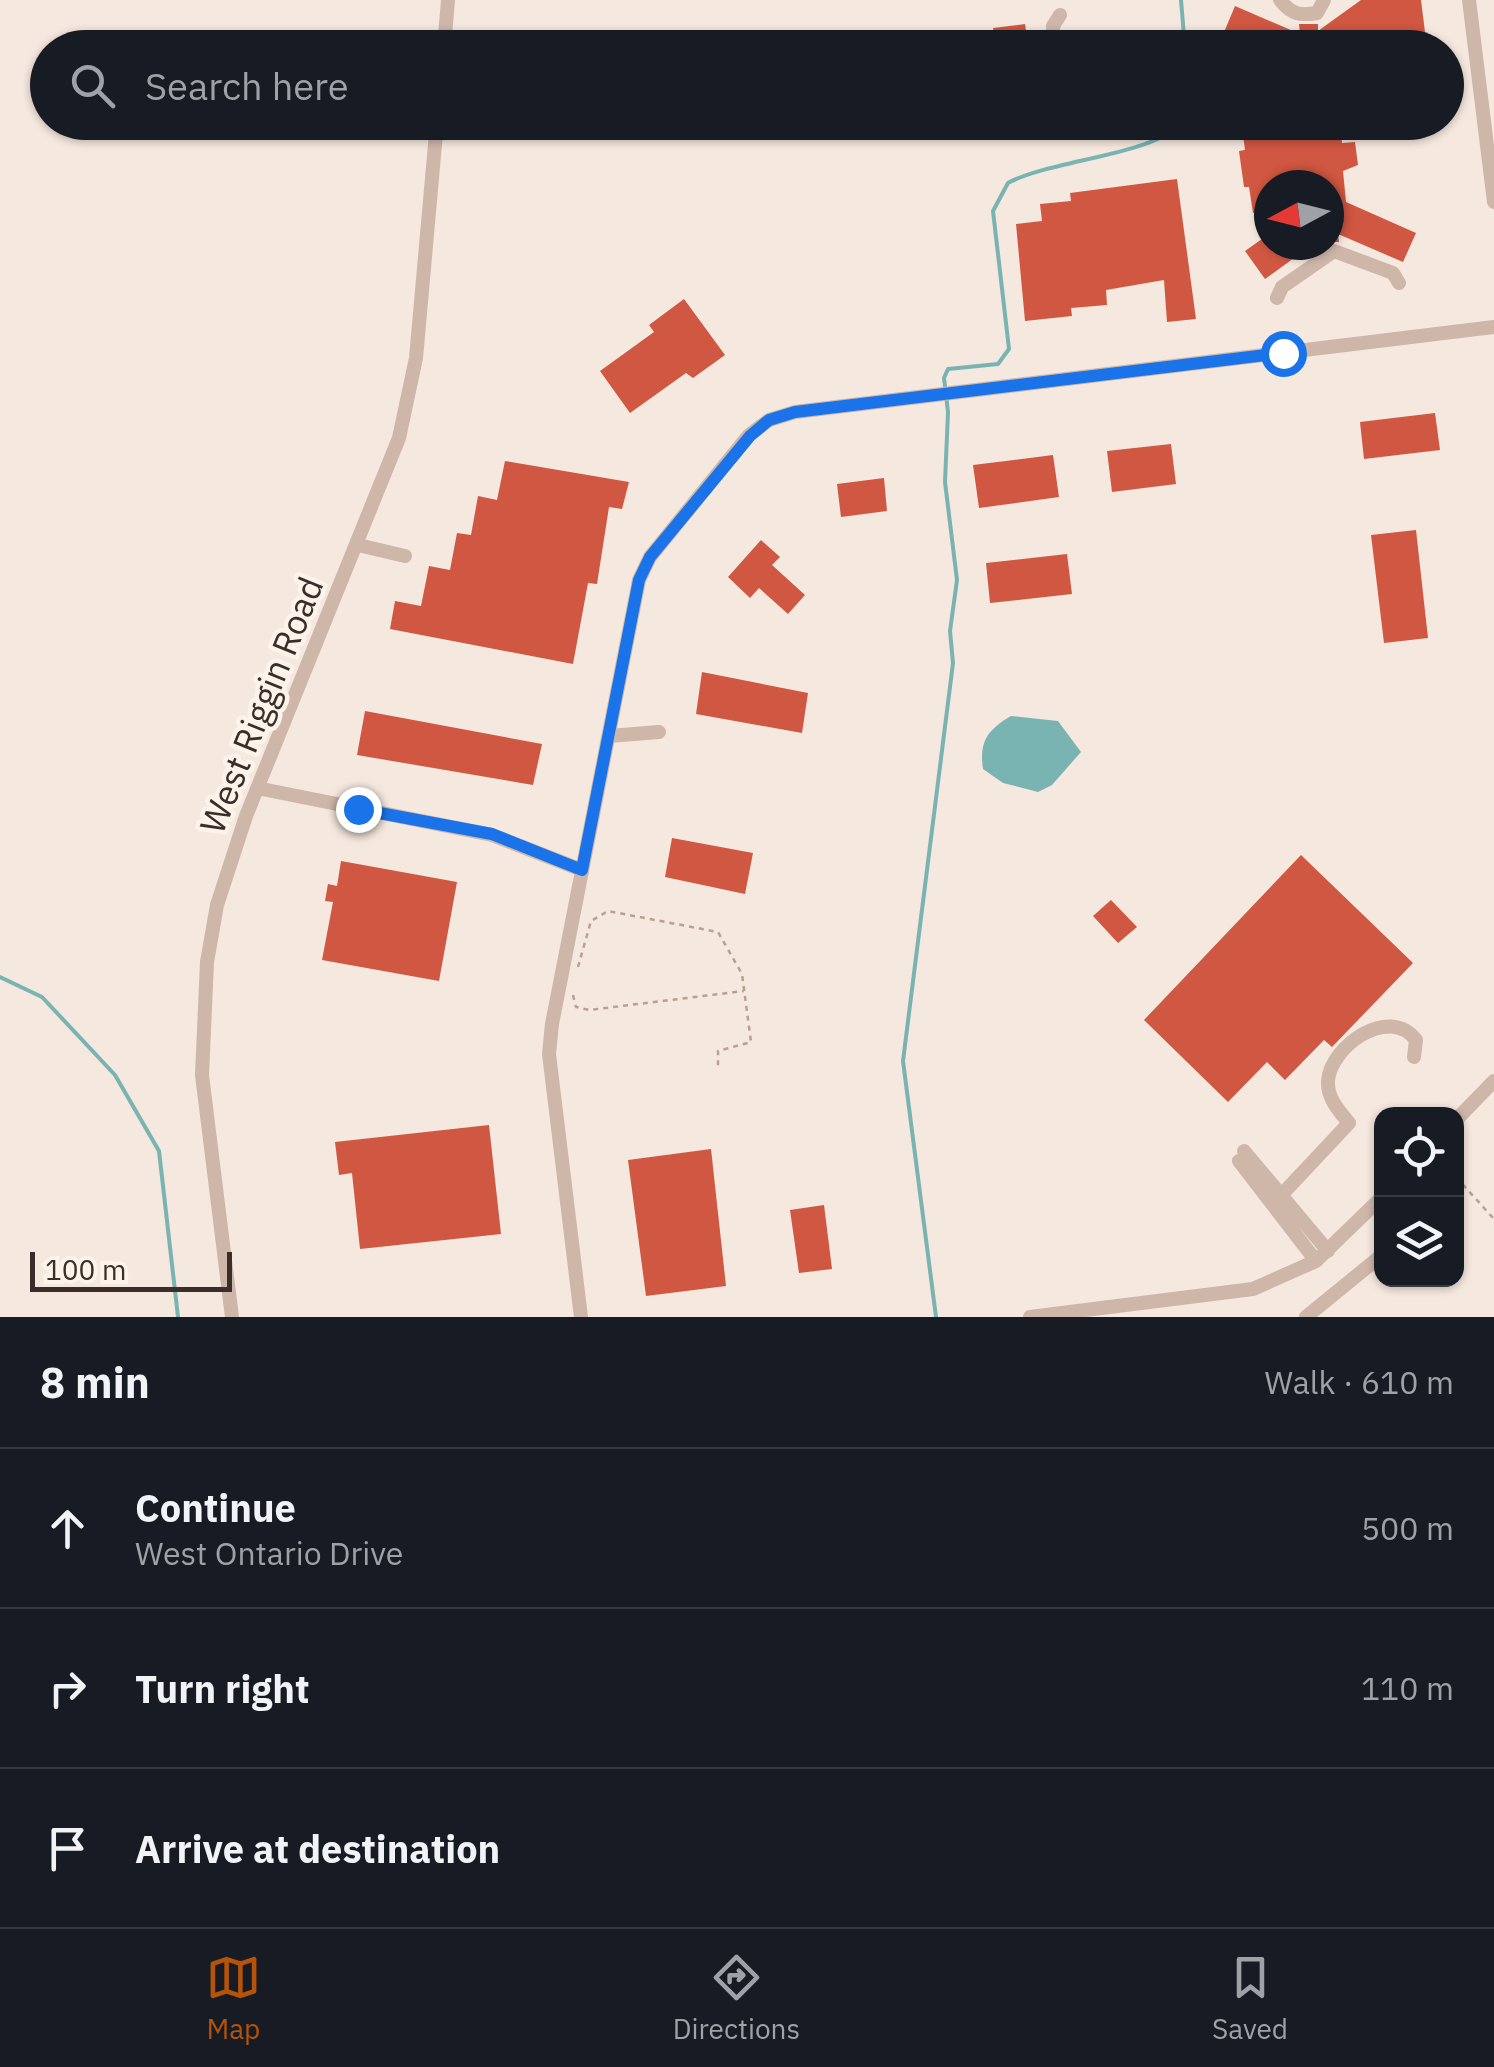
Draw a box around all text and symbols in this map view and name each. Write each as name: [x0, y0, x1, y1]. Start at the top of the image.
search box: [30, 30, 1464, 140]
icon: search: [65, 58, 120, 113]
text: Search here: [145, 61, 349, 110]
north arrow: [1254, 170, 1344, 260]
route start: [1261, 331, 1307, 377]
street label: West Riggin Road: [189, 570, 333, 840]
route end: [336, 787, 382, 833]
map controls: [1374, 1107, 1464, 1287]
button: locate: [1374, 1107, 1464, 1197]
button: layers: [1374, 1197, 1464, 1287]
scale bar: [30, 1247, 232, 1292]
text: 100 m: [45, 1251, 126, 1288]
text: 8 min: [40, 1355, 150, 1410]
text: Walk · 610 m: [1265, 1361, 1454, 1403]
text: Continue: [135, 1483, 296, 1532]
icon: ahead: [40, 1501, 95, 1556]
text: 500 m: [1361, 1507, 1454, 1549]
text: West Ontario Drive: [135, 1532, 403, 1574]
icon: right: [40, 1661, 95, 1716]
text: Turn right: [135, 1664, 310, 1713]
text: 110 m: [1361, 1667, 1454, 1709]
icon: arrive: [40, 1821, 95, 1876]
text: Arrive at destination: [135, 1824, 500, 1873]
tab: Map: [206, 1950, 261, 2047]
tab: Directions: [673, 1950, 800, 2047]
tab: Saved: [1212, 1950, 1288, 2047]

